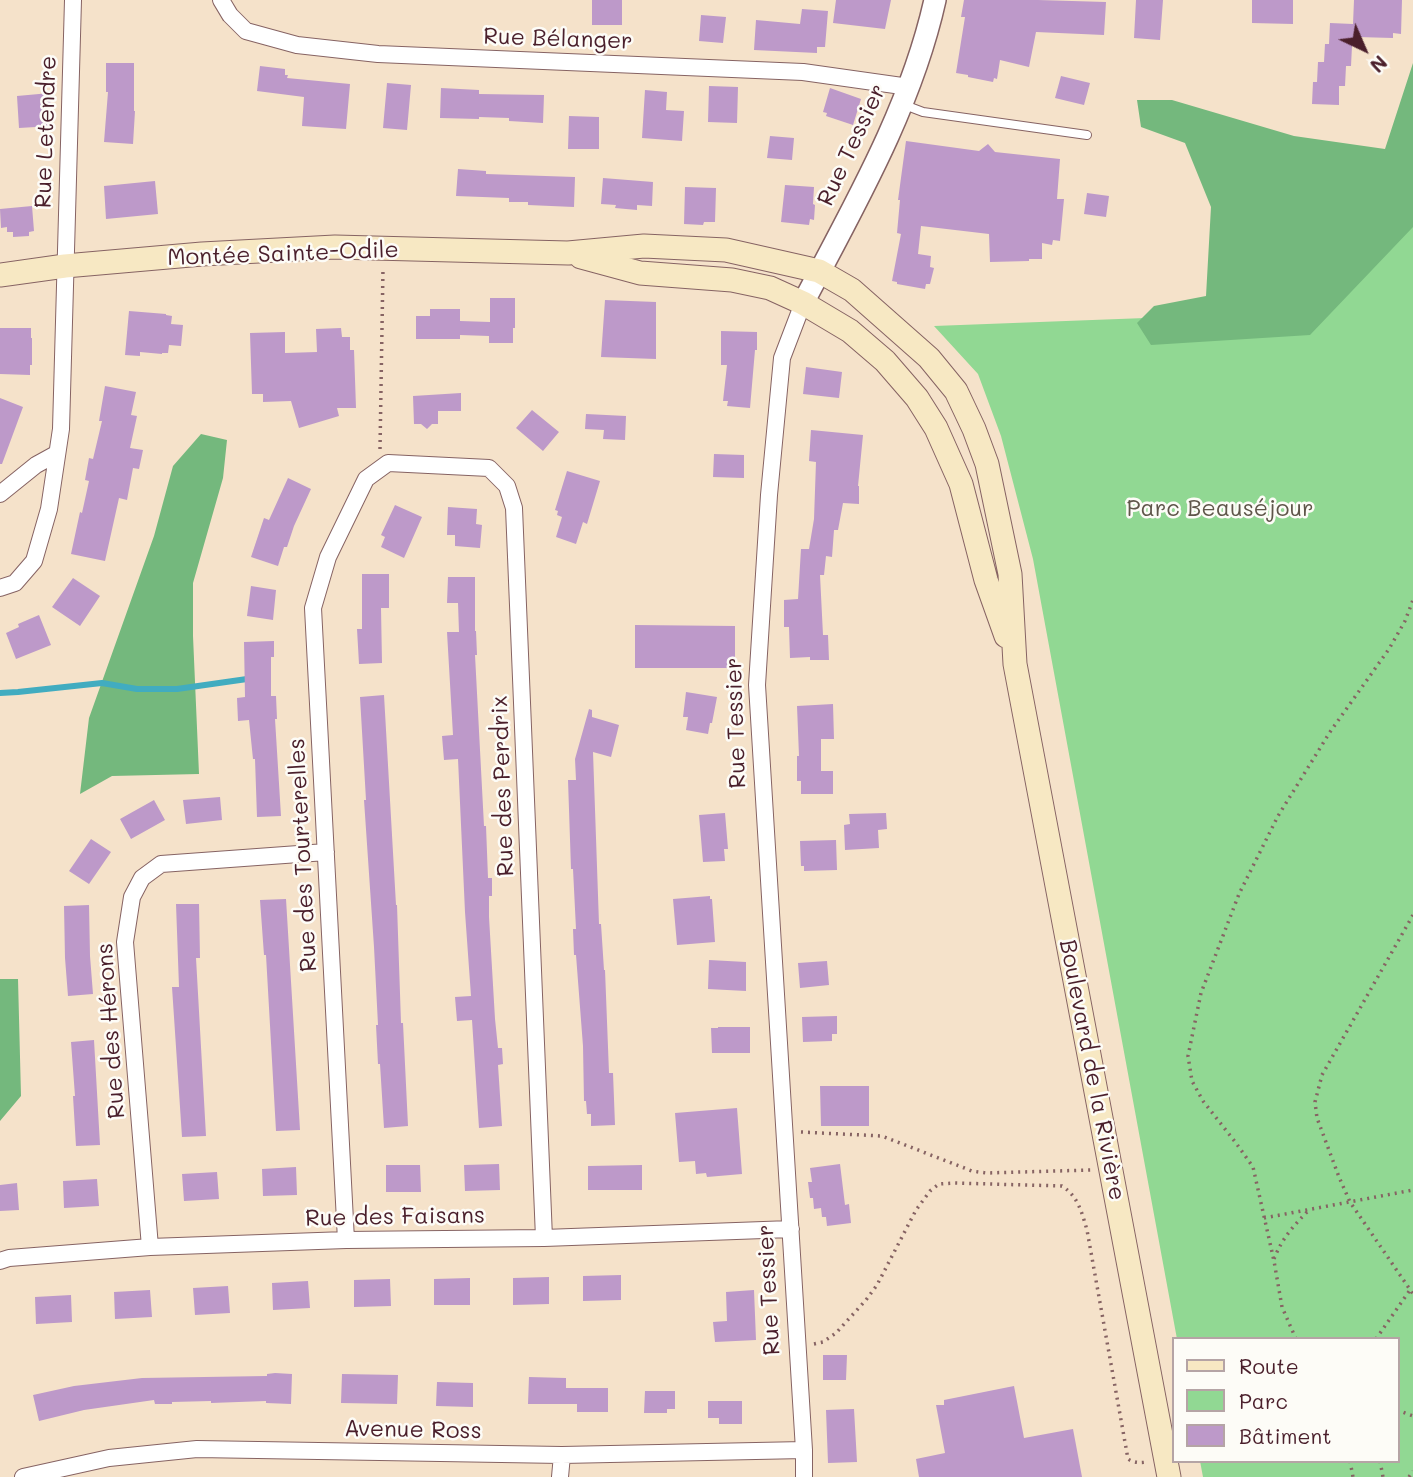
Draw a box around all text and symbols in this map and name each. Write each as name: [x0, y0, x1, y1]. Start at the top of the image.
north arrow: [1329, 14, 1399, 84]
street label: Rue Bélanger: [483, 23, 633, 55]
text: N: [1365, 50, 1393, 78]
street label: Rue Letendre: [30, 55, 62, 209]
street label: Rue Tessier: [812, 80, 892, 210]
street label: Montée Sainte-Odile: [167, 236, 399, 272]
park label: Parc Beauséjour: [1126, 495, 1314, 523]
street label: Rue Tessier: [720, 657, 752, 789]
street label: Rue des Perdrix: [486, 695, 520, 877]
street label: Rue des Tourterelles: [283, 737, 323, 973]
street label: Boulevard de la Rivière: [1053, 937, 1131, 1203]
street label: Rue des Hérons: [91, 942, 131, 1120]
street label: Rue des Faisans: [305, 1202, 485, 1232]
street label: Rue Tessier: [752, 1224, 786, 1356]
legend: [1172, 1337, 1399, 1463]
text: Route: [1239, 1352, 1299, 1379]
text: Parc: [1239, 1387, 1288, 1414]
street label: Avenue Ross: [344, 1415, 482, 1445]
text: Bâtiment: [1239, 1422, 1331, 1449]

